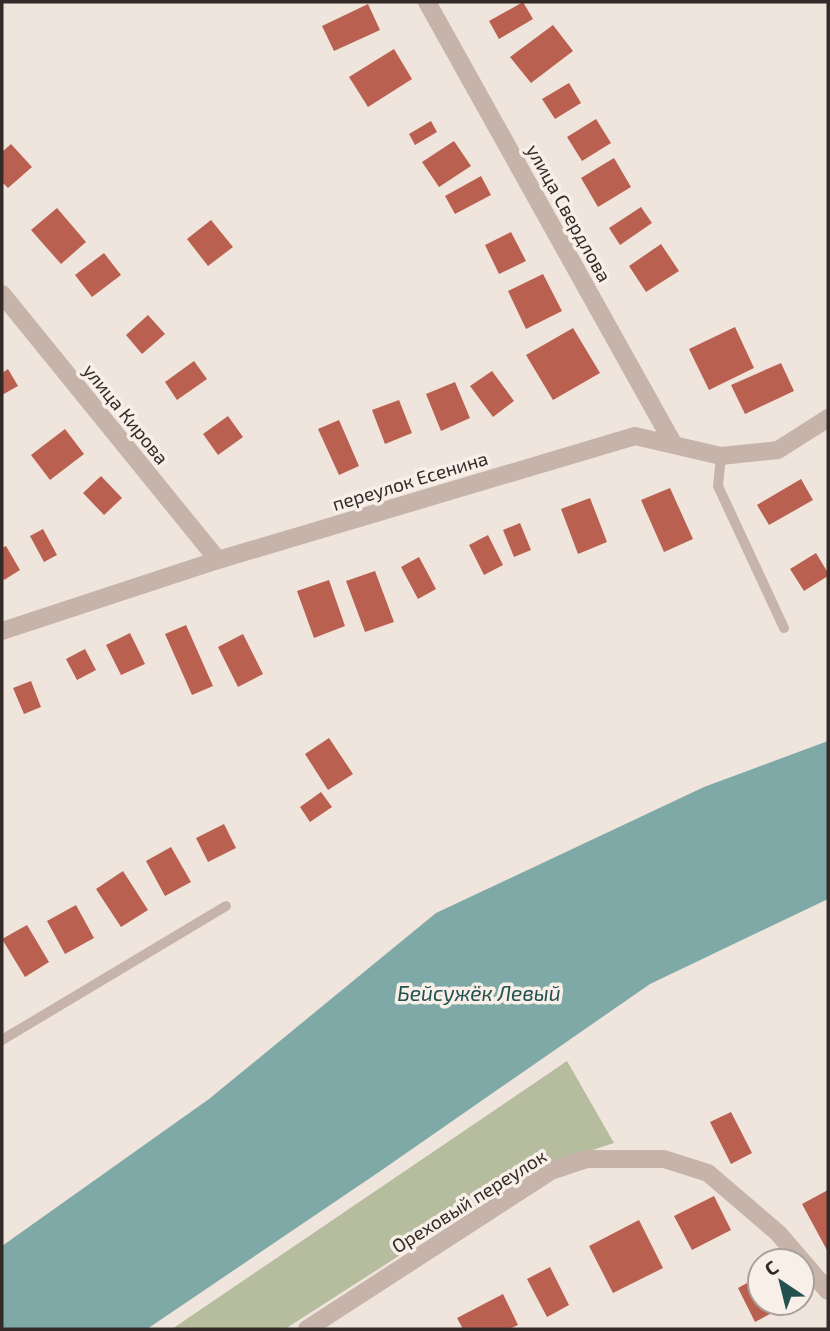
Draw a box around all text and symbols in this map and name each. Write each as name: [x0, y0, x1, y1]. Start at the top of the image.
street label: улица Свердлова: [521, 140, 617, 286]
street label: улица Кирова: [78, 359, 174, 469]
street label: переулок Есенина: [329, 446, 491, 516]
water label: Бейсужёк Левый: [397, 980, 561, 1005]
street label: Ореховый переулок: [387, 1144, 551, 1258]
north arrow: [746, 1247, 816, 1317]
text: С: [760, 1255, 782, 1280]

